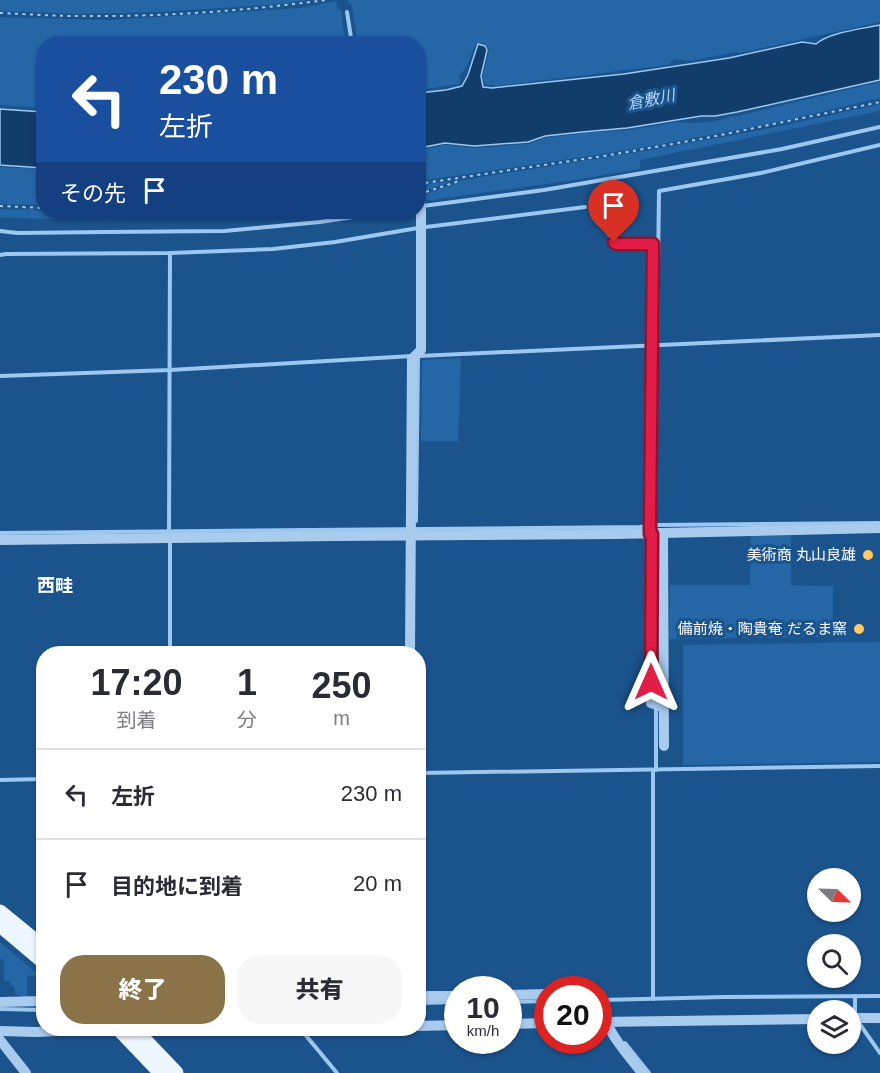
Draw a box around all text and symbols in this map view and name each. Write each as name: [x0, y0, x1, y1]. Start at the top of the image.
text: 230 m: [159, 56, 278, 103]
icon: left: [60, 60, 138, 138]
water label: 倉敷川: [626, 86, 678, 112]
text: 左折: [159, 112, 213, 142]
icon: arrive: [138, 174, 171, 207]
pin: [588, 180, 639, 242]
text: その先: [60, 181, 126, 206]
icon: arrive: [597, 189, 630, 222]
place label: 美術商 丸山良雄: [747, 546, 856, 563]
marker: 美術商 丸山良雄: [861, 548, 875, 562]
district label: 西畦: [37, 576, 73, 596]
place label: 備前焼・陶貴奄 だるま窯: [678, 620, 847, 637]
marker: 備前焼・陶貴奄 だるま窯: [852, 622, 866, 636]
position arrow: [619, 650, 683, 714]
text: 17:20: [90, 662, 183, 703]
text: 1: [237, 662, 257, 703]
text: 250: [311, 665, 372, 706]
text: m: [333, 707, 350, 729]
text: 到着: [116, 709, 156, 731]
text: 分: [237, 709, 257, 731]
icon: left: [60, 778, 93, 811]
text: 230 m: [341, 781, 402, 806]
text: 左折: [111, 784, 155, 809]
icon: arrive: [60, 868, 93, 901]
north arrow: [807, 868, 861, 922]
map controls: [807, 868, 861, 1054]
text: 20 m: [353, 871, 402, 896]
text: 目的地に到着: [111, 874, 243, 899]
button: search: [807, 934, 861, 988]
button: 終了: [60, 955, 225, 1024]
button: 共有: [237, 955, 402, 1024]
speed limit sign: 20: [534, 976, 612, 1054]
text: 10: [466, 991, 500, 1024]
button: layers: [807, 1000, 861, 1054]
text: km/h: [467, 1022, 499, 1039]

